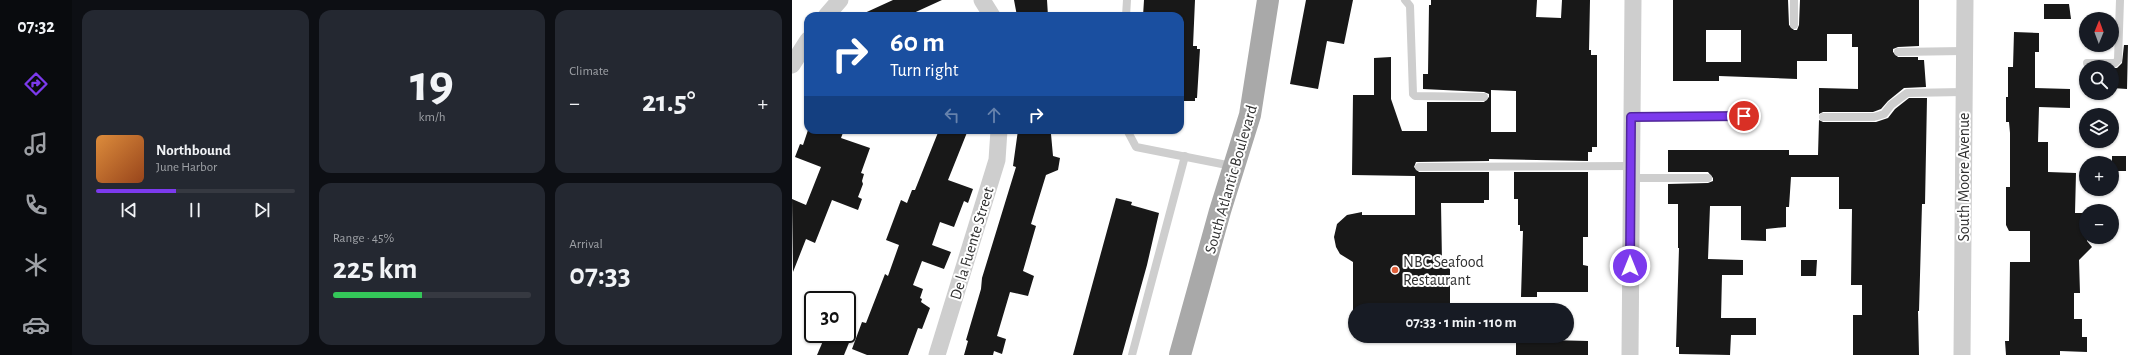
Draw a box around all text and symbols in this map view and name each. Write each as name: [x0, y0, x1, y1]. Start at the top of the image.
north arrow: [2079, 12, 2119, 52]
map controls: [2079, 12, 2119, 244]
text: 07:32: [17, 18, 55, 36]
icon: right: [824, 28, 876, 80]
text: 60 m: [890, 29, 945, 57]
text: 19: [410, 58, 454, 110]
button: search: [2079, 60, 2119, 100]
text: Turn right: [890, 62, 959, 80]
text: Climate: [569, 65, 609, 78]
icon: directions: [22, 70, 50, 98]
text: 21.5°: [642, 87, 695, 117]
text: −: [569, 92, 580, 114]
text: +: [757, 92, 768, 114]
pin: [1727, 99, 1761, 133]
street label: South Atlantic Boulevard: [1202, 103, 1260, 255]
icon: left: [941, 104, 963, 126]
icon: ahead: [983, 104, 1005, 126]
icon: right: [1025, 104, 1047, 126]
icon: arrive: [1733, 105, 1755, 127]
button: layers: [2079, 108, 2119, 148]
text: km/h: [419, 111, 445, 124]
street label: South Moore Avenue: [1956, 113, 1972, 241]
icon: music: [22, 130, 50, 158]
text: Northbound: [156, 143, 231, 158]
button: +: [2079, 156, 2119, 196]
text: June Harbor: [156, 161, 217, 174]
street label: De la Fuente Street: [947, 185, 997, 302]
icon: phone: [22, 191, 50, 219]
icon: previous: [118, 199, 140, 221]
icon: pause: [184, 199, 206, 221]
icon: next: [251, 199, 273, 221]
button: −: [2079, 204, 2119, 244]
text: Range · 45%: [333, 232, 394, 245]
text: Arrival: [569, 238, 603, 251]
position arrow: [1609, 245, 1651, 287]
icon: climate: [22, 251, 50, 279]
text: 225 km: [333, 254, 417, 284]
place label: NBC Seafood Restaurant: [1403, 254, 1484, 288]
text: 07:33: [569, 260, 631, 290]
marker: NBC Seafood Restaurant: [1390, 265, 1400, 275]
speed limit sign: 30: [804, 291, 856, 343]
icon: car: [22, 311, 50, 339]
text: 07:33 · 1 min · 110 m: [1405, 315, 1517, 330]

